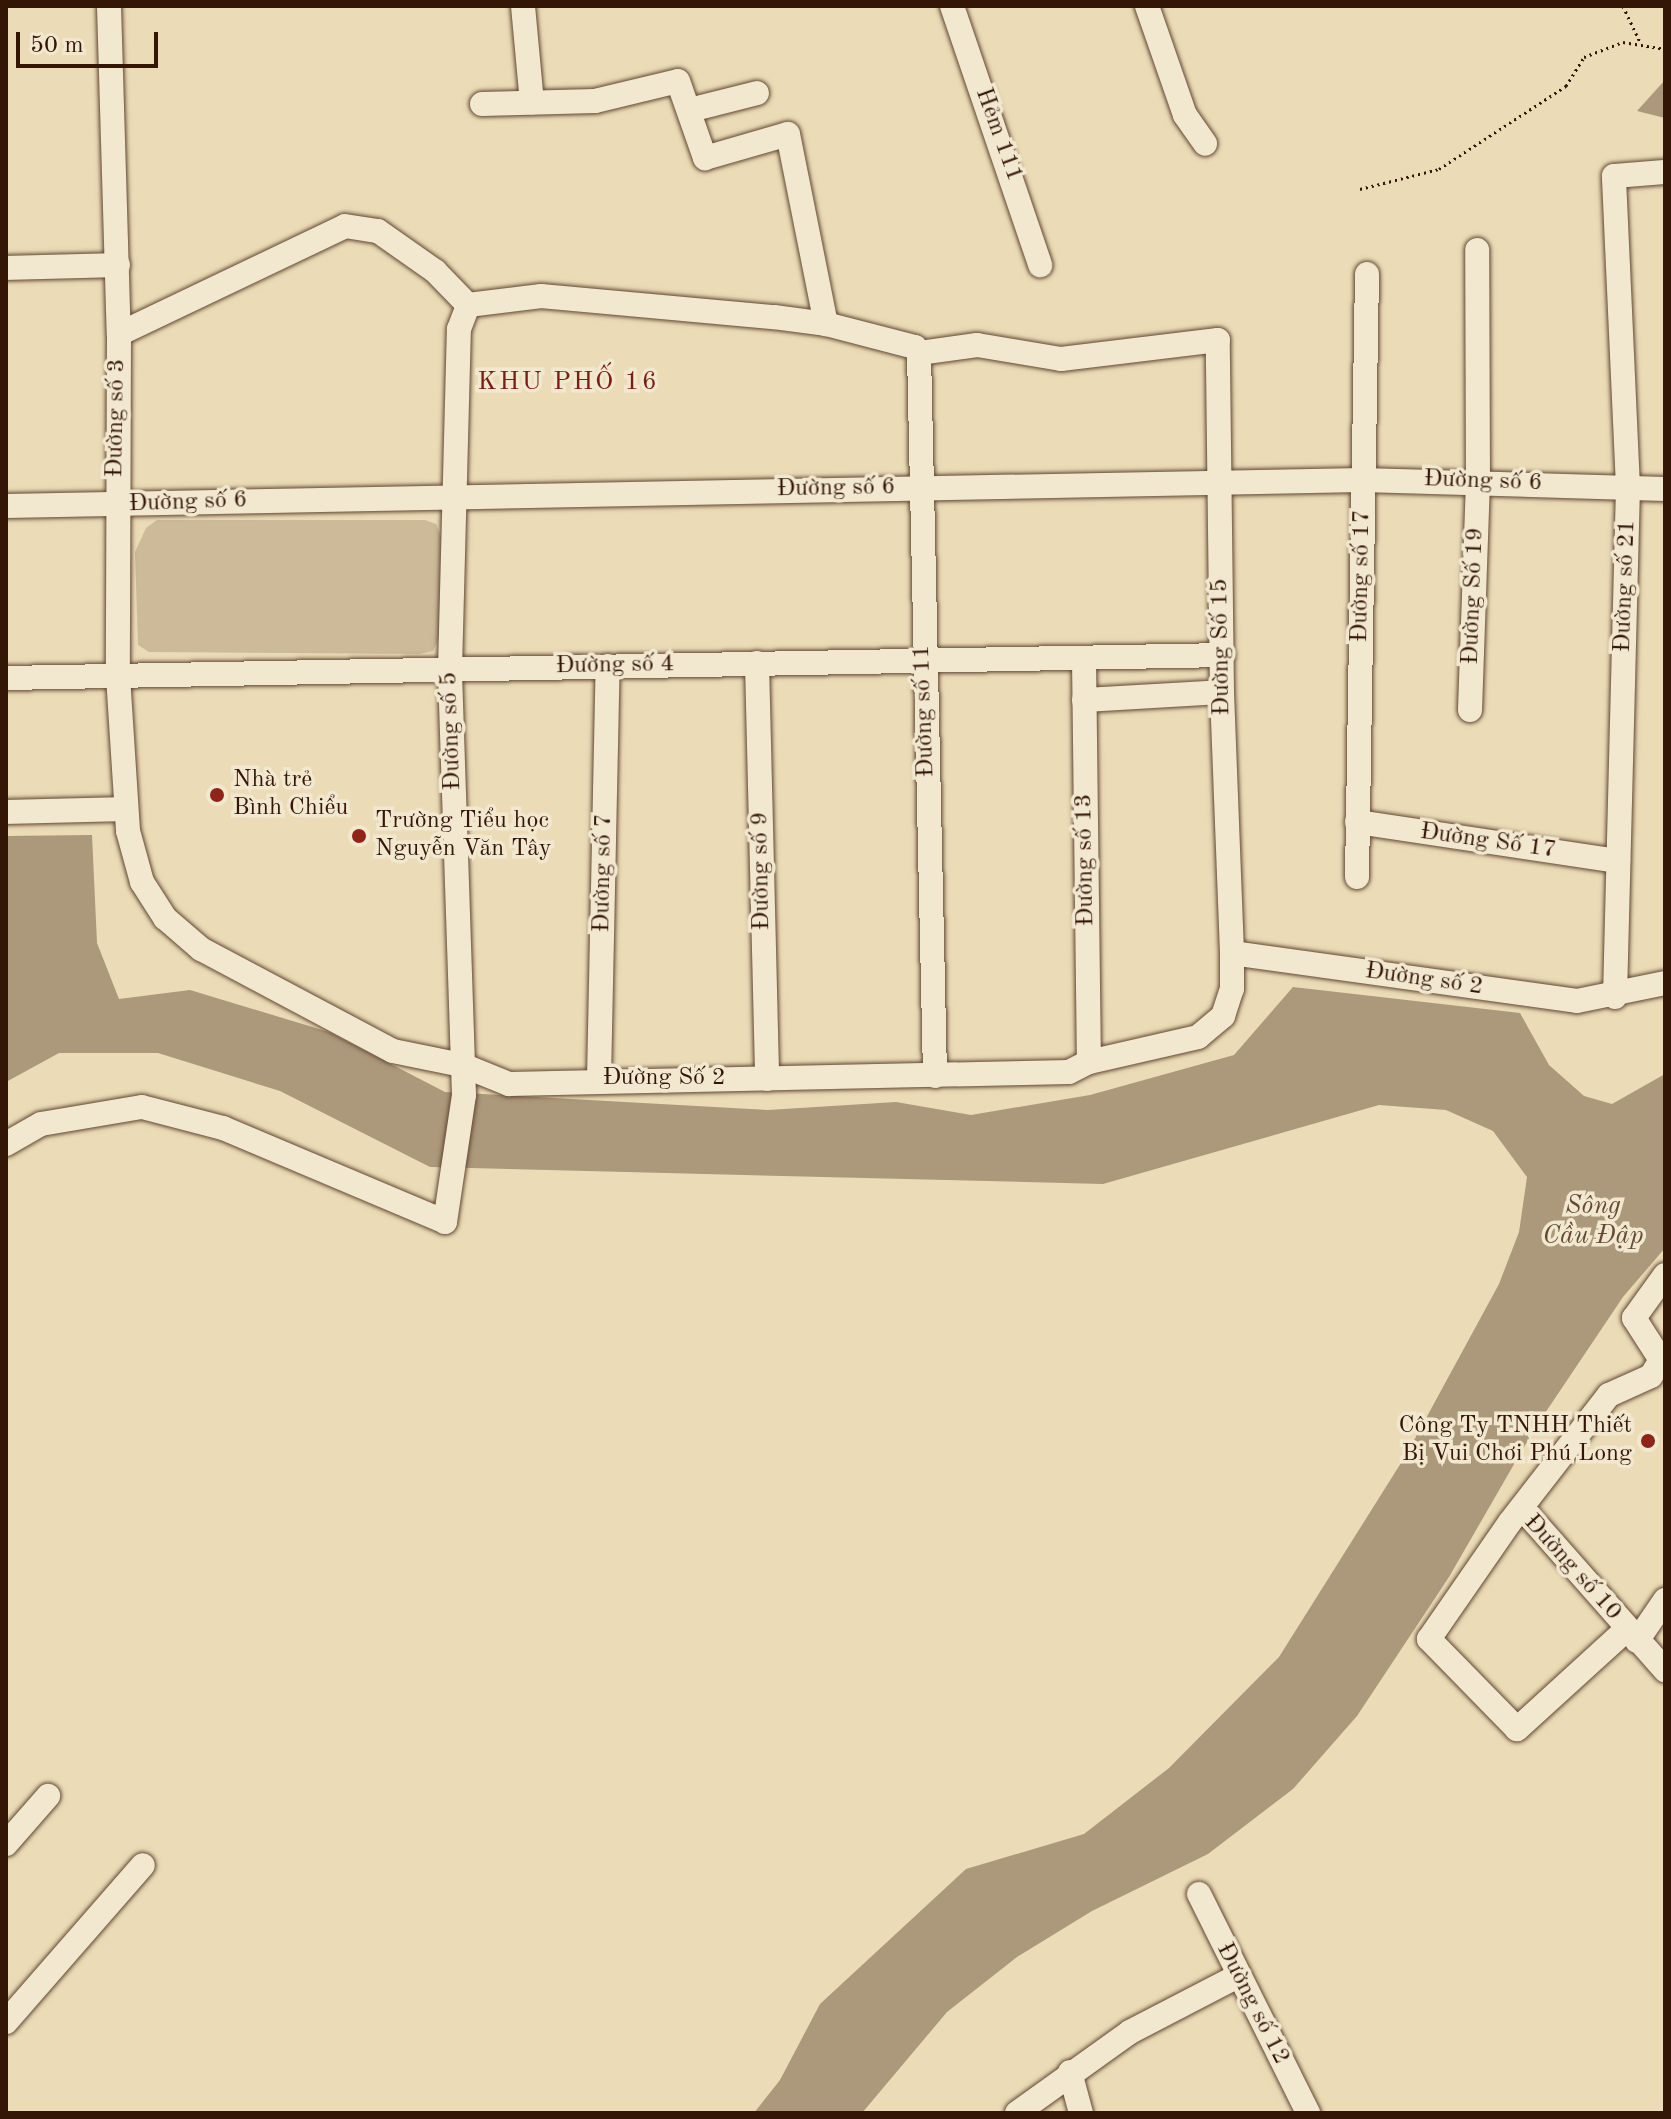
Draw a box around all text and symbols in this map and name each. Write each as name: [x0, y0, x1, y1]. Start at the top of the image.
scale bar: [20, 16, 162, 66]
text: 50 m: [30, 34, 84, 58]
street label: Hẻm 111: [968, 84, 1028, 186]
street label: Đường số 3: [102, 358, 132, 478]
district label: KHU PHỐ 16: [477, 367, 659, 399]
street label: Đường số 6: [1423, 466, 1543, 498]
street label: Đường số 6: [776, 474, 896, 504]
street label: Đường số 6: [128, 487, 248, 519]
street label: Đường số 17: [1346, 509, 1378, 643]
street label: Đường số 21: [1609, 519, 1643, 653]
street label: Đường Số 19: [1457, 527, 1491, 665]
street label: Đường Số 15: [1206, 578, 1238, 716]
street label: Đường số 11: [908, 644, 942, 778]
street label: Đường số 4: [555, 651, 675, 681]
street label: Đường số 5: [436, 671, 468, 791]
place label: Nhà trẻ Bình Chiểu: [233, 767, 348, 823]
marker: Nhà trẻ Bình Chiểu: [208, 786, 226, 804]
street label: Đường số 13: [1070, 793, 1102, 927]
place label: Trường Tiểu học Nguyễn Văn Tây: [375, 808, 551, 864]
street label: Đường số 9: [747, 811, 777, 931]
street label: Đường số 7: [589, 813, 619, 933]
street label: Đường Số 17: [1418, 818, 1558, 866]
marker: Trường Tiểu học Nguyễn Văn Tây: [350, 827, 368, 845]
street label: Đường số 2: [1363, 957, 1485, 1003]
street label: Đường Số 2: [602, 1065, 726, 1093]
water label: Sông Cầu Đập: [1543, 1191, 1643, 1252]
place label: Công Ty TNHH Thiết Bị Vui Chơi Phú Long: [1399, 1413, 1632, 1469]
marker: Công Ty TNHH Thiết Bị Vui Chơi Phú Long: [1639, 1432, 1657, 1450]
street label: Đường số 10: [1517, 1509, 1627, 1627]
street label: Đường số 12: [1209, 1938, 1295, 2070]

